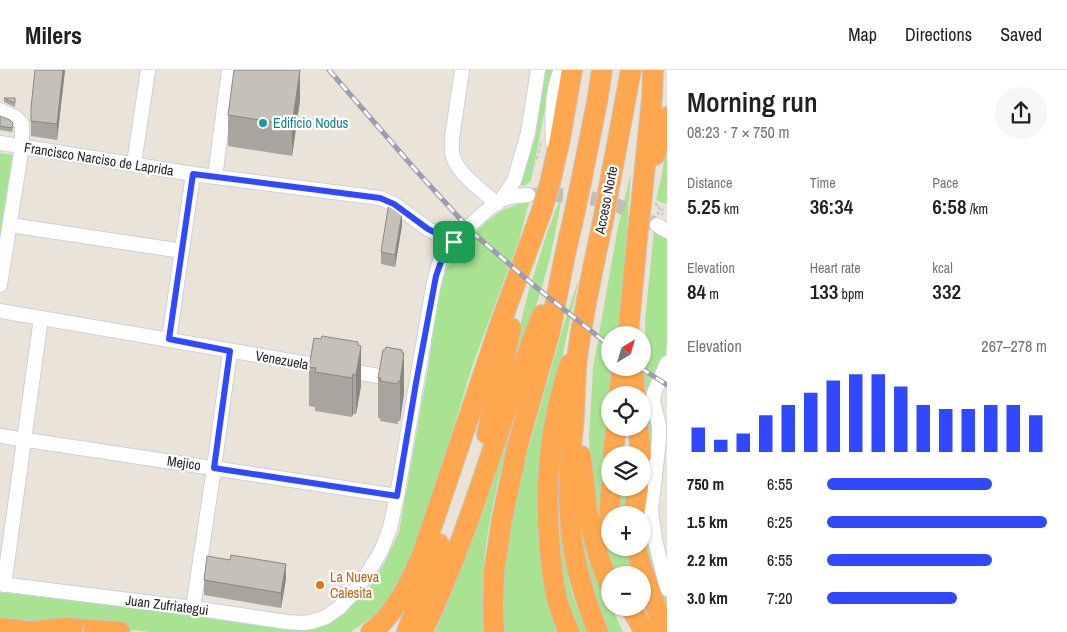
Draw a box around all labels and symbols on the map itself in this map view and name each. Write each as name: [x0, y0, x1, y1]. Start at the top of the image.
place label: Edificio Nodus: [273, 114, 349, 132]
marker: Edificio Nodus: [257, 117, 269, 129]
street label: Francisco Narciso de Laprida: [23, 138, 176, 180]
street label: Acceso Norte: [590, 164, 621, 237]
pin: [433, 221, 475, 263]
north arrow: [601, 326, 651, 376]
street label: Venezuela: [254, 346, 311, 374]
street label: Mejico: [166, 452, 202, 474]
place label: La Nueva Calesita: [330, 568, 380, 602]
marker: La Nueva Calesita: [314, 579, 326, 591]
street label: Juan Zufriategui: [124, 591, 210, 619]

